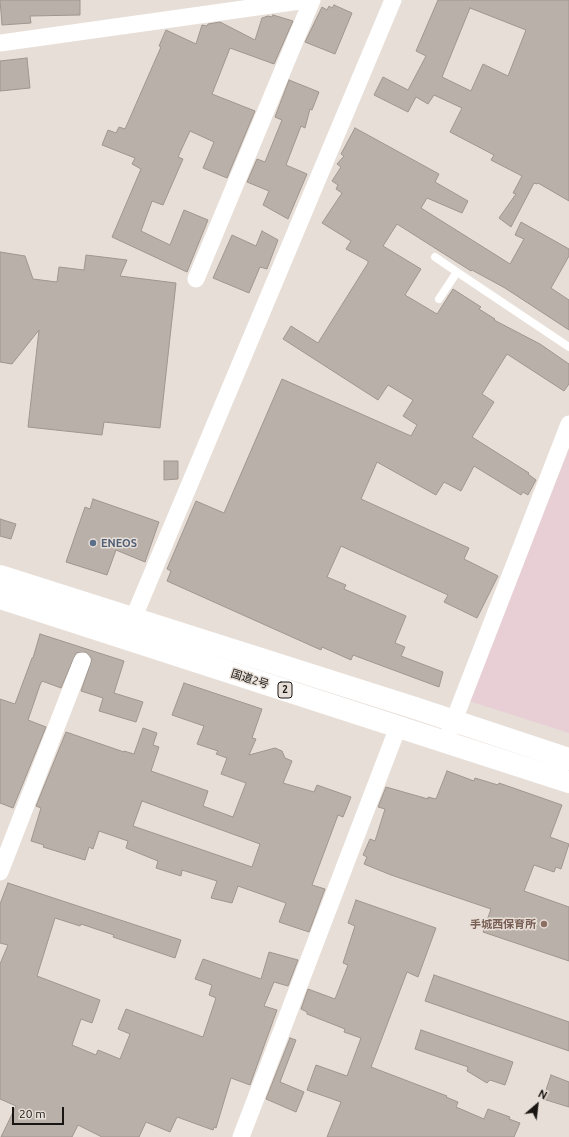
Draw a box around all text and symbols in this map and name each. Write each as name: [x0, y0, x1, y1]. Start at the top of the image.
place label: ENEOS: [101, 536, 137, 550]
marker: ENEOS: [88, 538, 98, 548]
street label: 国道2号: [229, 667, 271, 691]
road number: 2: [278, 682, 292, 698]
place label: 手城西保育所: [470, 917, 536, 931]
marker: 手城西保育所: [539, 919, 549, 929]
north arrow: [517, 1085, 557, 1125]
text: N: [536, 1087, 549, 1102]
scale bar: [14, 1099, 66, 1125]
text: 20 m: [19, 1107, 46, 1120]

